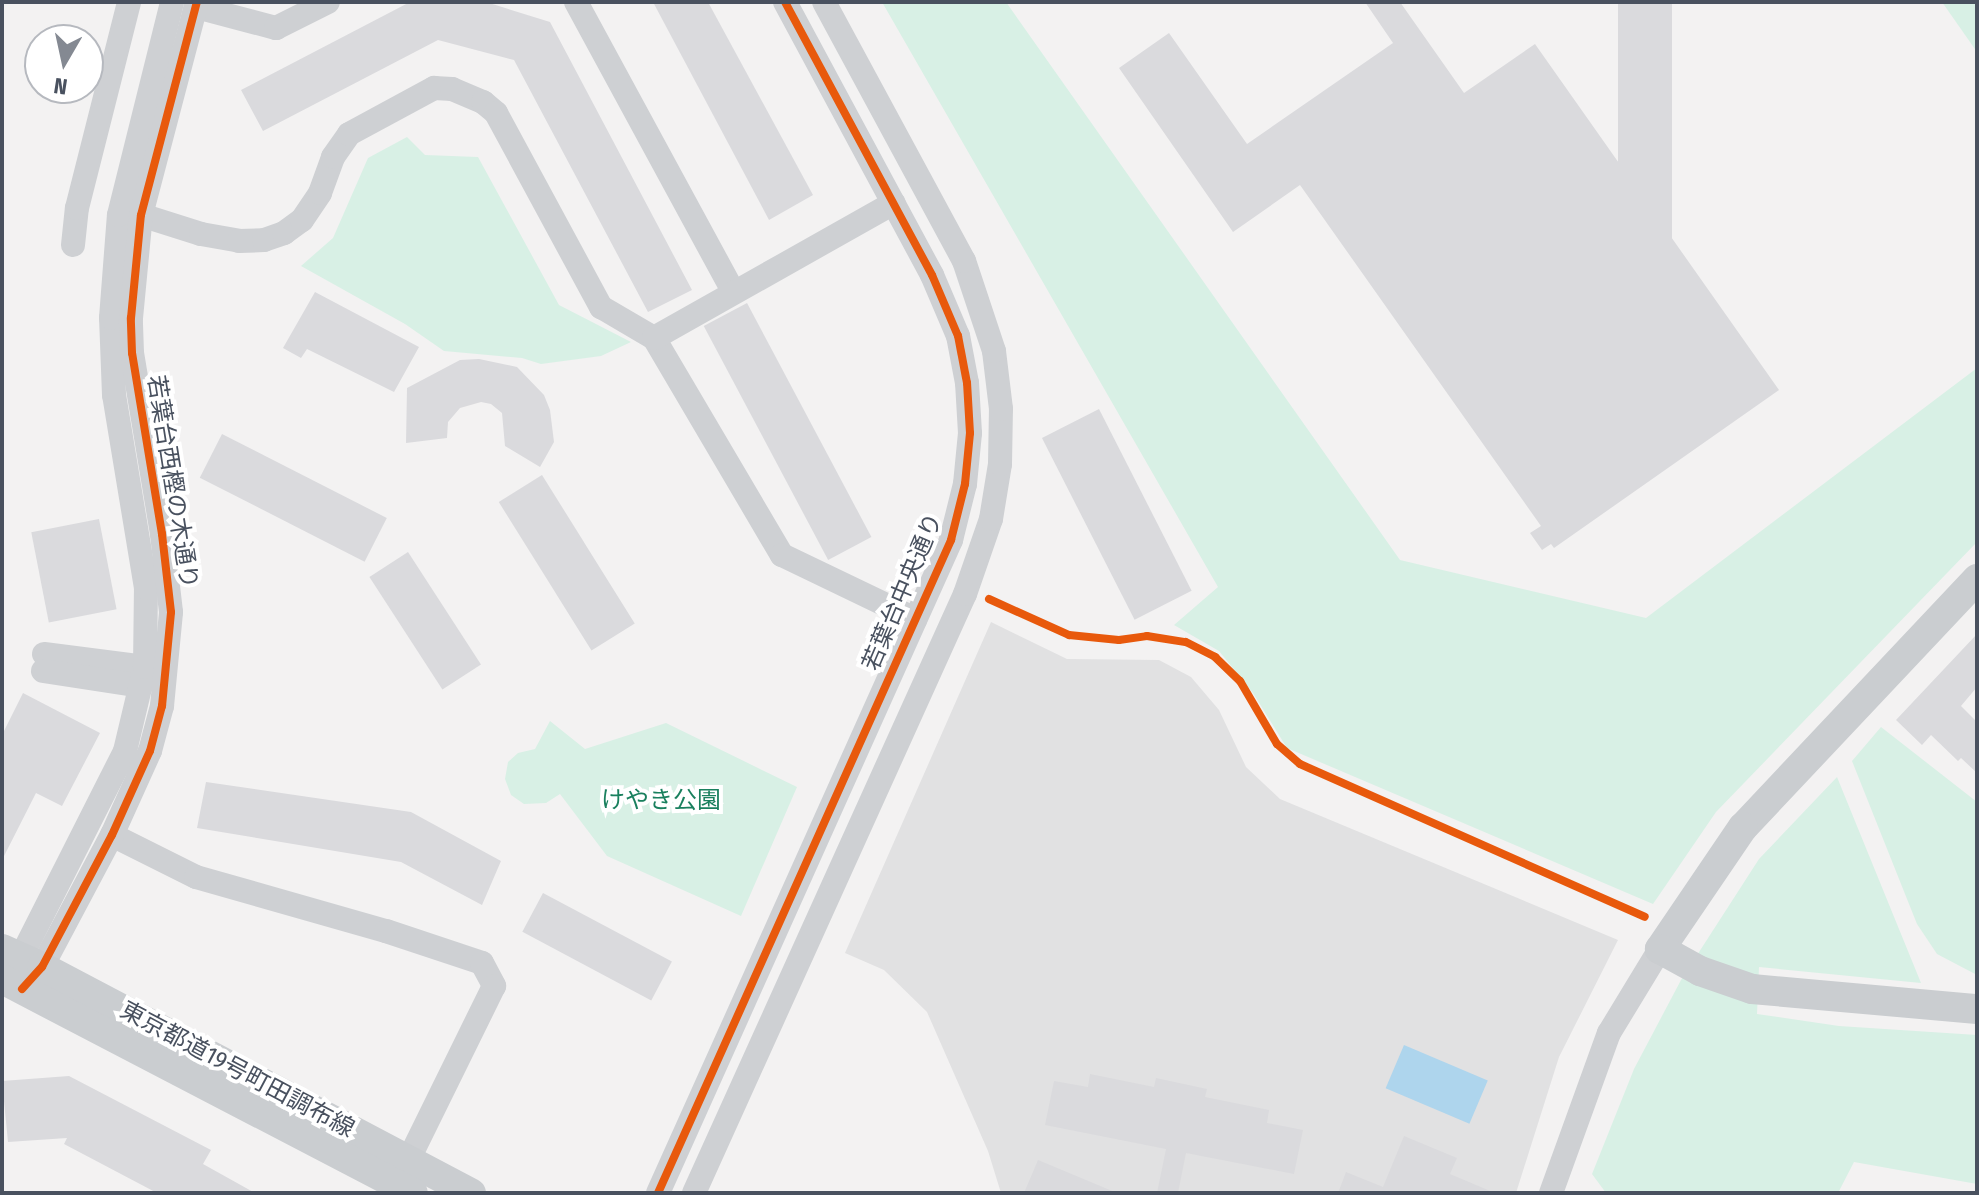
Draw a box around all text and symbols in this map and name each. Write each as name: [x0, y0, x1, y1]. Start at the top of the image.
north arrow: [24, 24, 104, 104]
text: N: [52, 72, 69, 101]
street label: 若葉台西樫の木通り: [141, 373, 203, 591]
street label: 若葉台中央通り: [857, 509, 949, 675]
park label: けやき公園: [601, 787, 721, 815]
street label: 東京都道19号町田調布線: [115, 996, 359, 1144]

